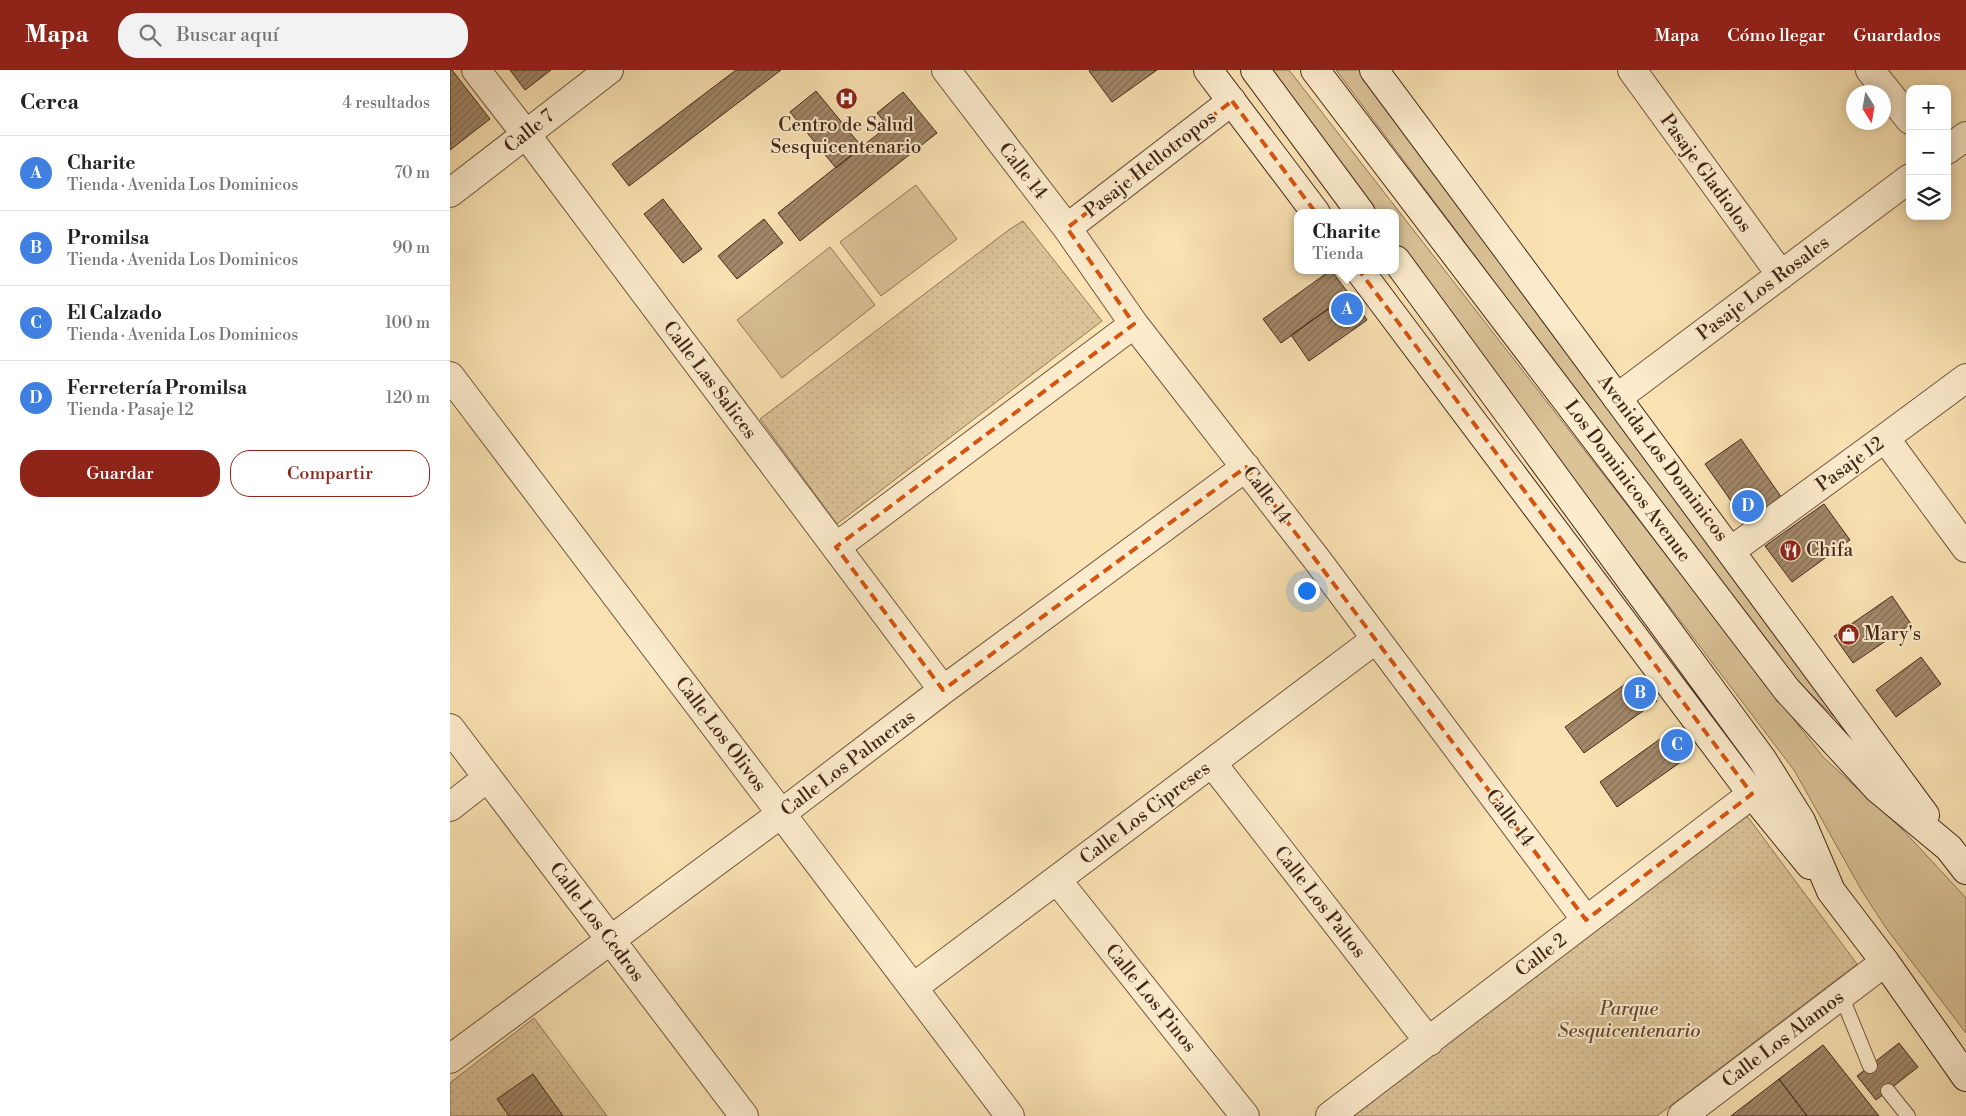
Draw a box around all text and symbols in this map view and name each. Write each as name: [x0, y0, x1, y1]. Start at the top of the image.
search box: [118, 13, 468, 58]
text: Mapa: [25, 20, 88, 50]
icon: search: [136, 21, 164, 49]
text: Buscar aquí: [176, 23, 279, 47]
text: Mapa: [1655, 24, 1699, 47]
text: Cómo llegar: [1727, 24, 1825, 47]
text: Guardados: [1853, 24, 1941, 47]
north arrow: [1846, 85, 1891, 130]
map controls: [1906, 85, 1951, 220]
button: +: [1906, 85, 1951, 130]
hospital icon: Centro de Salud Sesquicentenario: [834, 87, 858, 111]
text: Cerca: [20, 90, 79, 116]
text: 4 resultados: [342, 93, 430, 113]
street label: Calle 7: [499, 104, 559, 158]
street label: Pasaje Hellotropos: [1079, 105, 1221, 223]
street label: Pasaje Gladiolos: [1655, 109, 1757, 237]
place label: Centro de Salud Sesquicentenario: [771, 113, 921, 159]
button: −: [1906, 130, 1951, 175]
street label: Calle 14: [993, 138, 1053, 204]
text: Charite: [67, 151, 135, 175]
text: A: [30, 163, 42, 183]
text: 70 m: [394, 163, 430, 183]
text: Tienda · Avenida Los Dominicos: [67, 175, 298, 195]
button: layers: [1906, 175, 1951, 220]
popup: [1294, 209, 1399, 274]
text: Charite: [1312, 220, 1381, 244]
text: Promilsa: [67, 226, 149, 250]
street label: Pasaje Los Rosales: [1692, 230, 1834, 346]
text: B: [30, 238, 42, 258]
text: 90 m: [392, 238, 430, 258]
text: Tienda: [1312, 244, 1364, 264]
text: Tienda · Avenida Los Dominicos: [67, 250, 298, 270]
pin: A: [1331, 290, 1363, 328]
text: El Calzado: [67, 301, 162, 325]
text: C: [30, 313, 42, 333]
text: 100 m: [385, 313, 430, 333]
street label: Calle Las Salices: [658, 316, 762, 444]
text: Tienda · Avenida Los Dominicos: [67, 325, 298, 345]
street label: Avenida Los Dominicos: [1592, 369, 1734, 546]
text: Ferretería Promilsa: [67, 376, 247, 400]
text: D: [30, 388, 42, 408]
text: 120 m: [386, 388, 430, 408]
street label: Los Dominicos Avenue: [1559, 395, 1697, 567]
text: Tienda · Pasaje 12: [67, 400, 194, 420]
street label: Pasaje 12: [1811, 431, 1889, 497]
button: Guardar: [20, 450, 220, 497]
button: Compartir: [230, 450, 430, 497]
street label: Calle 14: [1238, 461, 1296, 529]
pin: D: [1732, 487, 1764, 525]
restaurant icon: Chifa: [1778, 538, 1802, 562]
place label: Chifa: [1806, 538, 1854, 562]
your location: [1294, 578, 1320, 604]
shop icon: Mary's: [1836, 622, 1860, 646]
place label: Mary's: [1864, 622, 1921, 646]
street label: Calle Los Olivos: [670, 672, 772, 796]
pin: B: [1624, 674, 1656, 712]
street label: Calle Los Palmeras: [776, 705, 920, 821]
pin: C: [1661, 726, 1693, 764]
street label: Calle Los Cipreses: [1075, 756, 1215, 870]
street label: Calle 14: [1481, 784, 1539, 852]
street label: Calle Los Paltos: [1269, 841, 1371, 963]
street label: Calle Los Cedros: [544, 858, 650, 986]
street label: Calle 2: [1511, 928, 1571, 982]
street label: Calle Los Pinos: [1100, 939, 1202, 1057]
street label: Calle Los Alamos: [1717, 985, 1849, 1093]
park label: Parque Sesquicentenario: [1558, 997, 1700, 1043]

